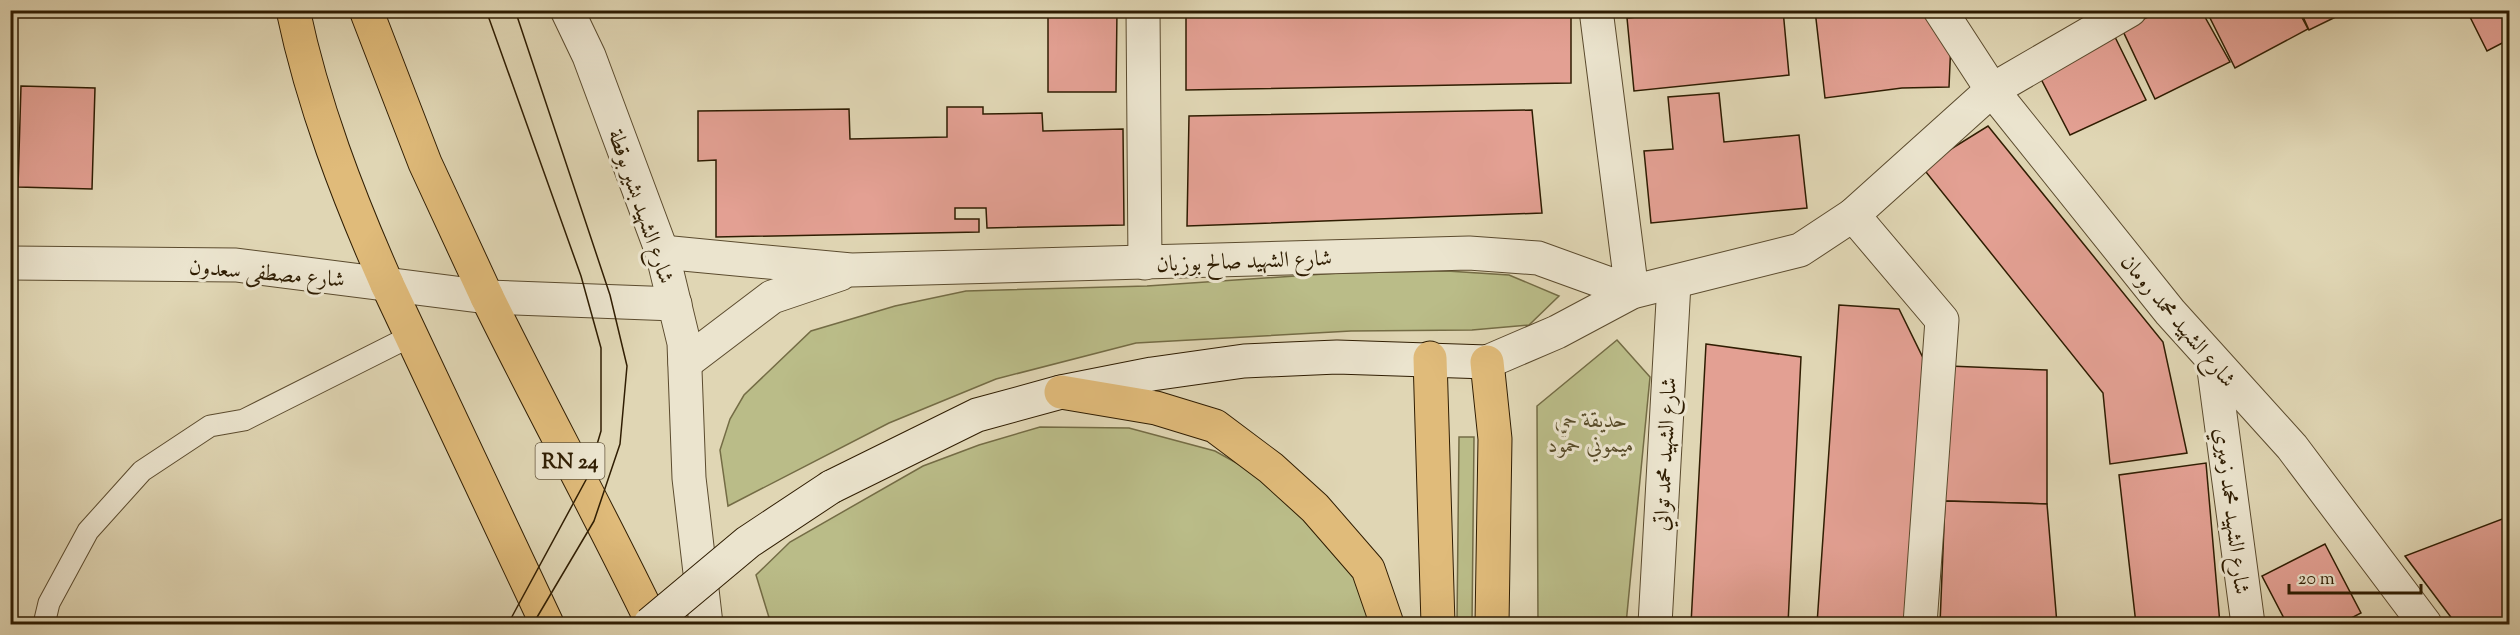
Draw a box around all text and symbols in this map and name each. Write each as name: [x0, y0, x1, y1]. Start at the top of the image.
street label: شارع الشهيد بشير بوقطة: [598, 125, 681, 289]
street label: شارع الشهيد صالح بوزيان: [1156, 244, 1333, 283]
street label: شارع الشهيد محمد رومان: [2111, 248, 2242, 396]
street label: شارع مصطفى سعدون: [188, 252, 346, 298]
street label: شارع الشهيد محمد تواتي: [1647, 376, 1687, 532]
park label: حديقة حي ميموني حمّود: [1548, 406, 1634, 463]
street label: شارع الشهيد محمد زميري: [2204, 426, 2256, 597]
road number: RN 24: [536, 443, 604, 479]
scale bar: [2289, 557, 2421, 595]
text: 20 m: [2298, 567, 2335, 593]

